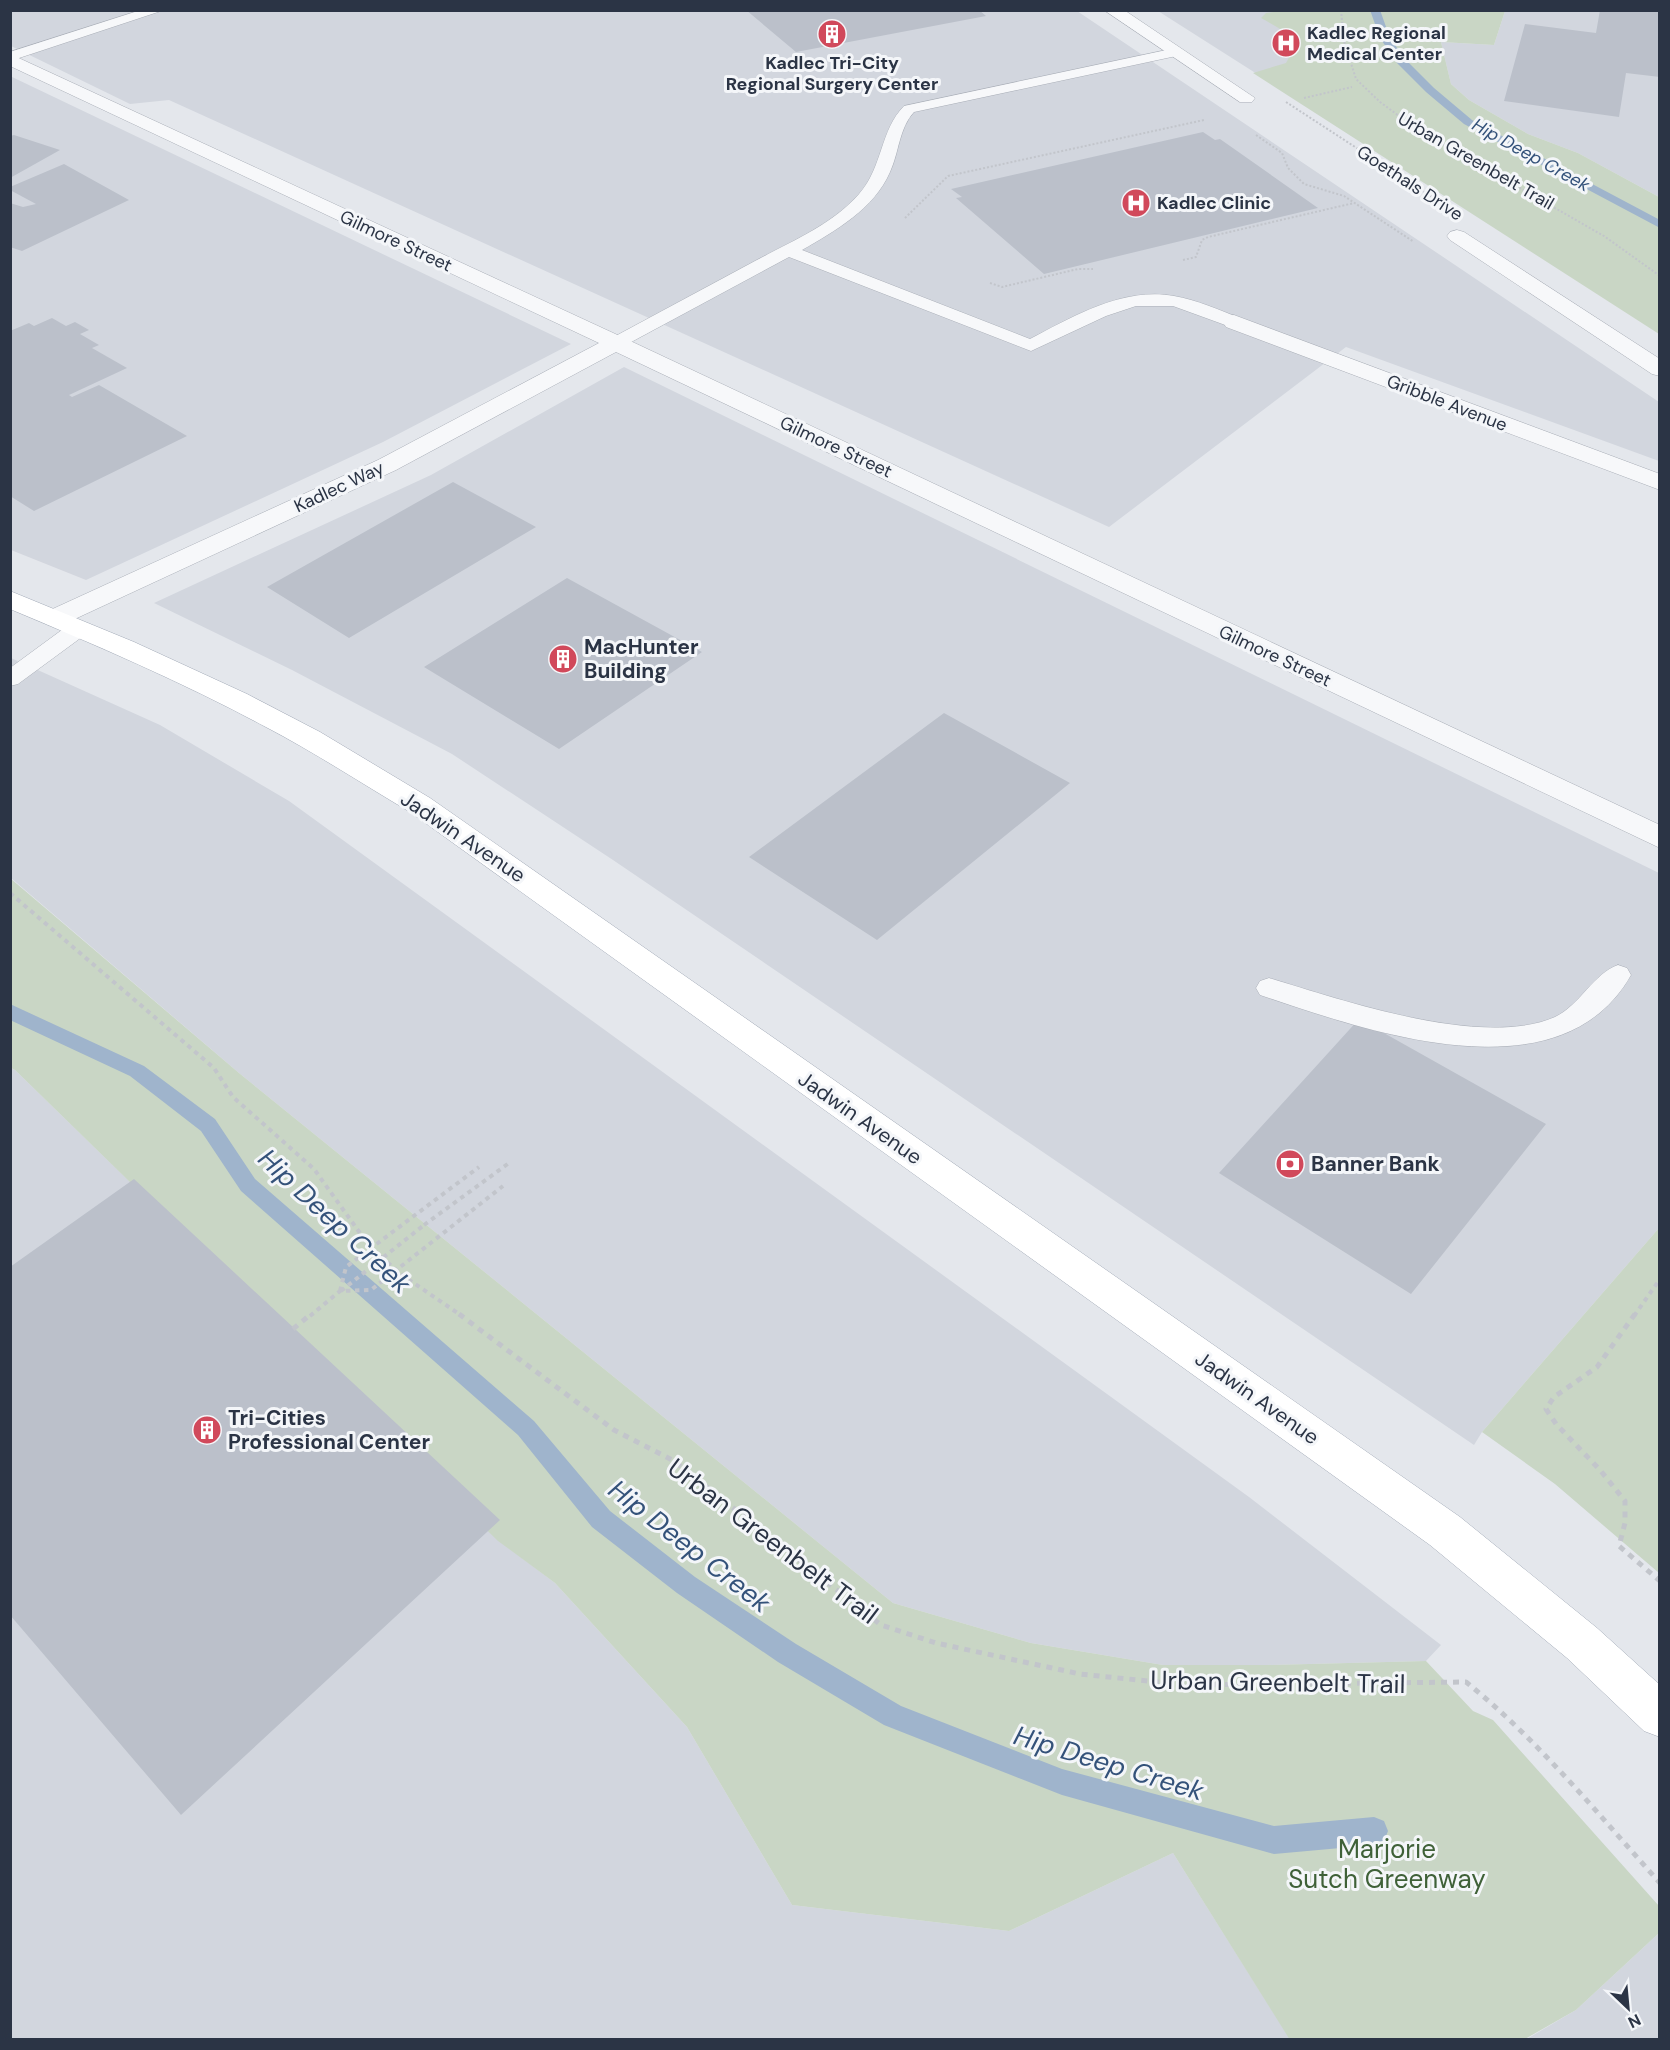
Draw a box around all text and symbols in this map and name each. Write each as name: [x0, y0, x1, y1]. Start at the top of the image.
building icon: Kadlec Tri-City Regional Surgery Center: [816, 18, 848, 50]
place label: Kadlec Regional Medical Center: [1307, 21, 1446, 66]
hospital icon: Kadlec Regional Medical Center: [1270, 27, 1302, 59]
place label: Kadlec Tri-City Regional Surgery Center: [726, 51, 938, 96]
street label: Urban Greenbelt Trail: [1394, 106, 1558, 216]
water label: Hip Deep Creek: [1468, 113, 1595, 198]
street label: Goethals Drive: [1352, 140, 1468, 226]
hospital icon: Kadlec Clinic: [1120, 187, 1152, 219]
place label: Kadlec Clinic: [1157, 191, 1271, 215]
street label: Gilmore Street: [336, 205, 456, 277]
street label: Gribble Avenue: [1383, 369, 1511, 437]
street label: Gilmore Street: [776, 411, 896, 483]
street label: Kadlec Way: [290, 456, 388, 518]
street label: Gilmore Street: [1215, 620, 1335, 692]
place label: MacHunter Building: [584, 633, 699, 685]
building icon: MacHunter Building: [547, 643, 579, 675]
street label: Jadwin Avenue: [395, 785, 531, 889]
street label: Jadwin Avenue: [793, 1065, 928, 1171]
water label: Hip Deep Creek: [251, 1141, 419, 1301]
bank icon: Banner Bank: [1274, 1148, 1306, 1180]
place label: Banner Bank: [1311, 1150, 1440, 1178]
street label: Jadwin Avenue: [1190, 1345, 1325, 1451]
place label: Tri-Cities Professional Center: [228, 1404, 430, 1456]
building icon: Tri-Cities Professional Center: [191, 1414, 223, 1446]
street label: Urban Greenbelt Trail: [661, 1451, 885, 1631]
water label: Hip Deep Creek: [602, 1472, 778, 1620]
street label: Urban Greenbelt Trail: [1150, 1663, 1406, 1701]
water label: Hip Deep Creek: [1010, 1717, 1208, 1809]
park label: Marjorie Sutch Greenway: [1288, 1832, 1486, 1896]
north arrow: [1598, 1978, 1658, 2038]
text: N: [1625, 2009, 1644, 2033]

